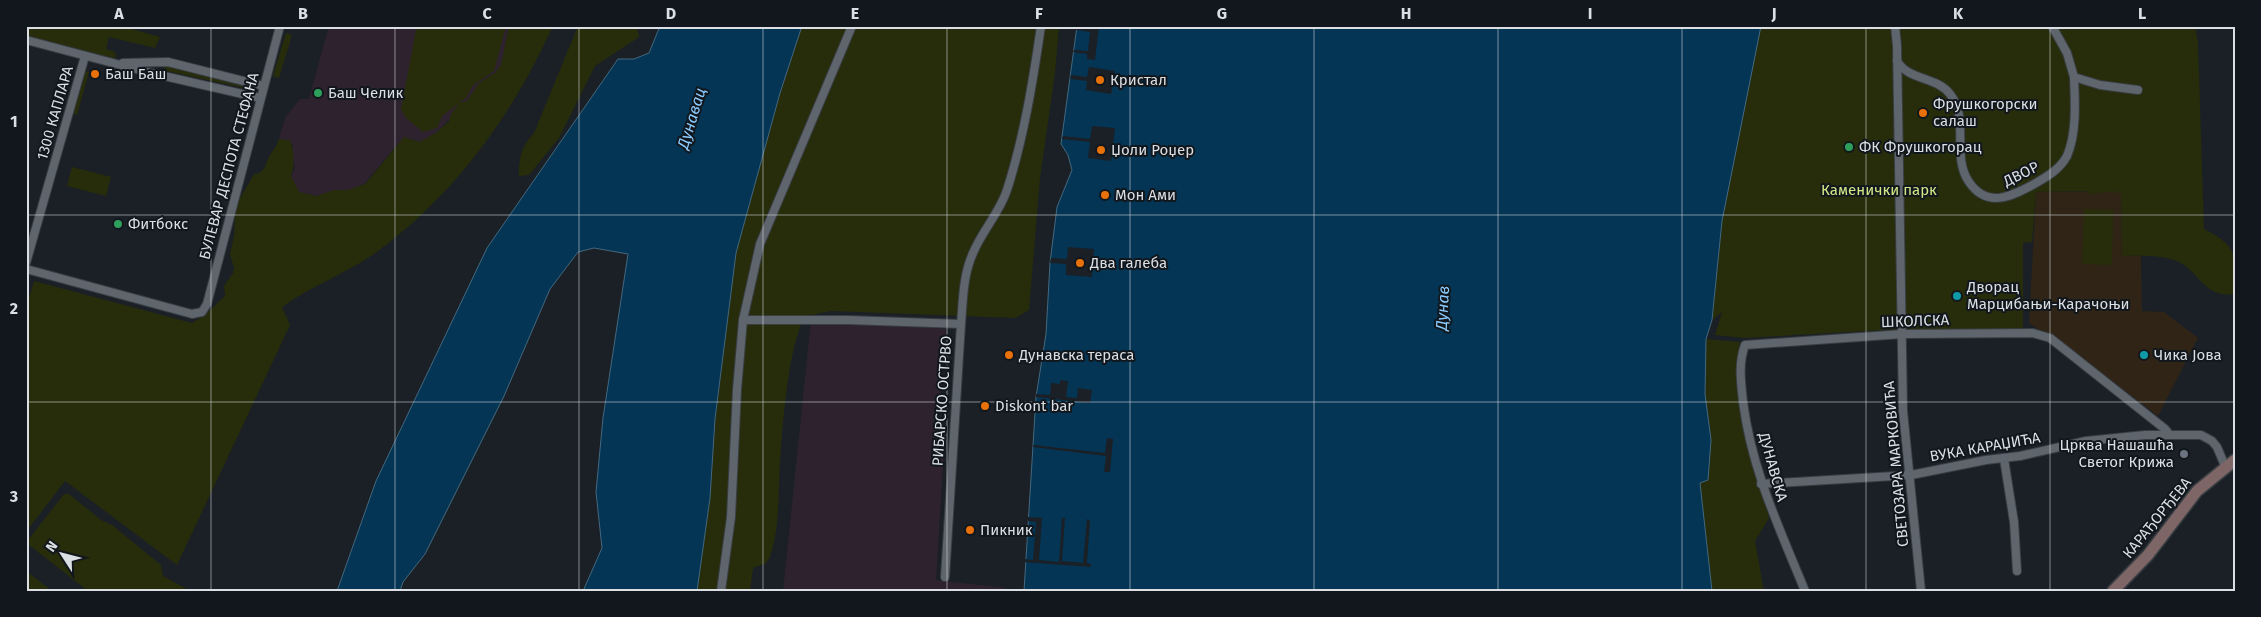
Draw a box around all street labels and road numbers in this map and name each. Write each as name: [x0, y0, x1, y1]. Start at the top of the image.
street label: 1300 КАПЛАРА: [33, 63, 77, 162]
street label: БУЛЕВАР ДЕСПОТА СТЕФАНА: [195, 70, 263, 261]
street label: ДВОР: [1999, 158, 2042, 191]
street label: ШКОЛСКА: [1881, 311, 1950, 331]
street label: РИБАРСКО ОСТРВО: [928, 335, 956, 467]
street label: СВЕТОЗАРА МАРКОВИЋА: [1880, 380, 1912, 548]
street label: ВУКА КАРАЏИЋА: [1928, 428, 2042, 466]
street label: ДУНАВСКА: [1754, 429, 1792, 504]
street label: КАРАЂОРЂЕВА: [2119, 474, 2195, 562]

